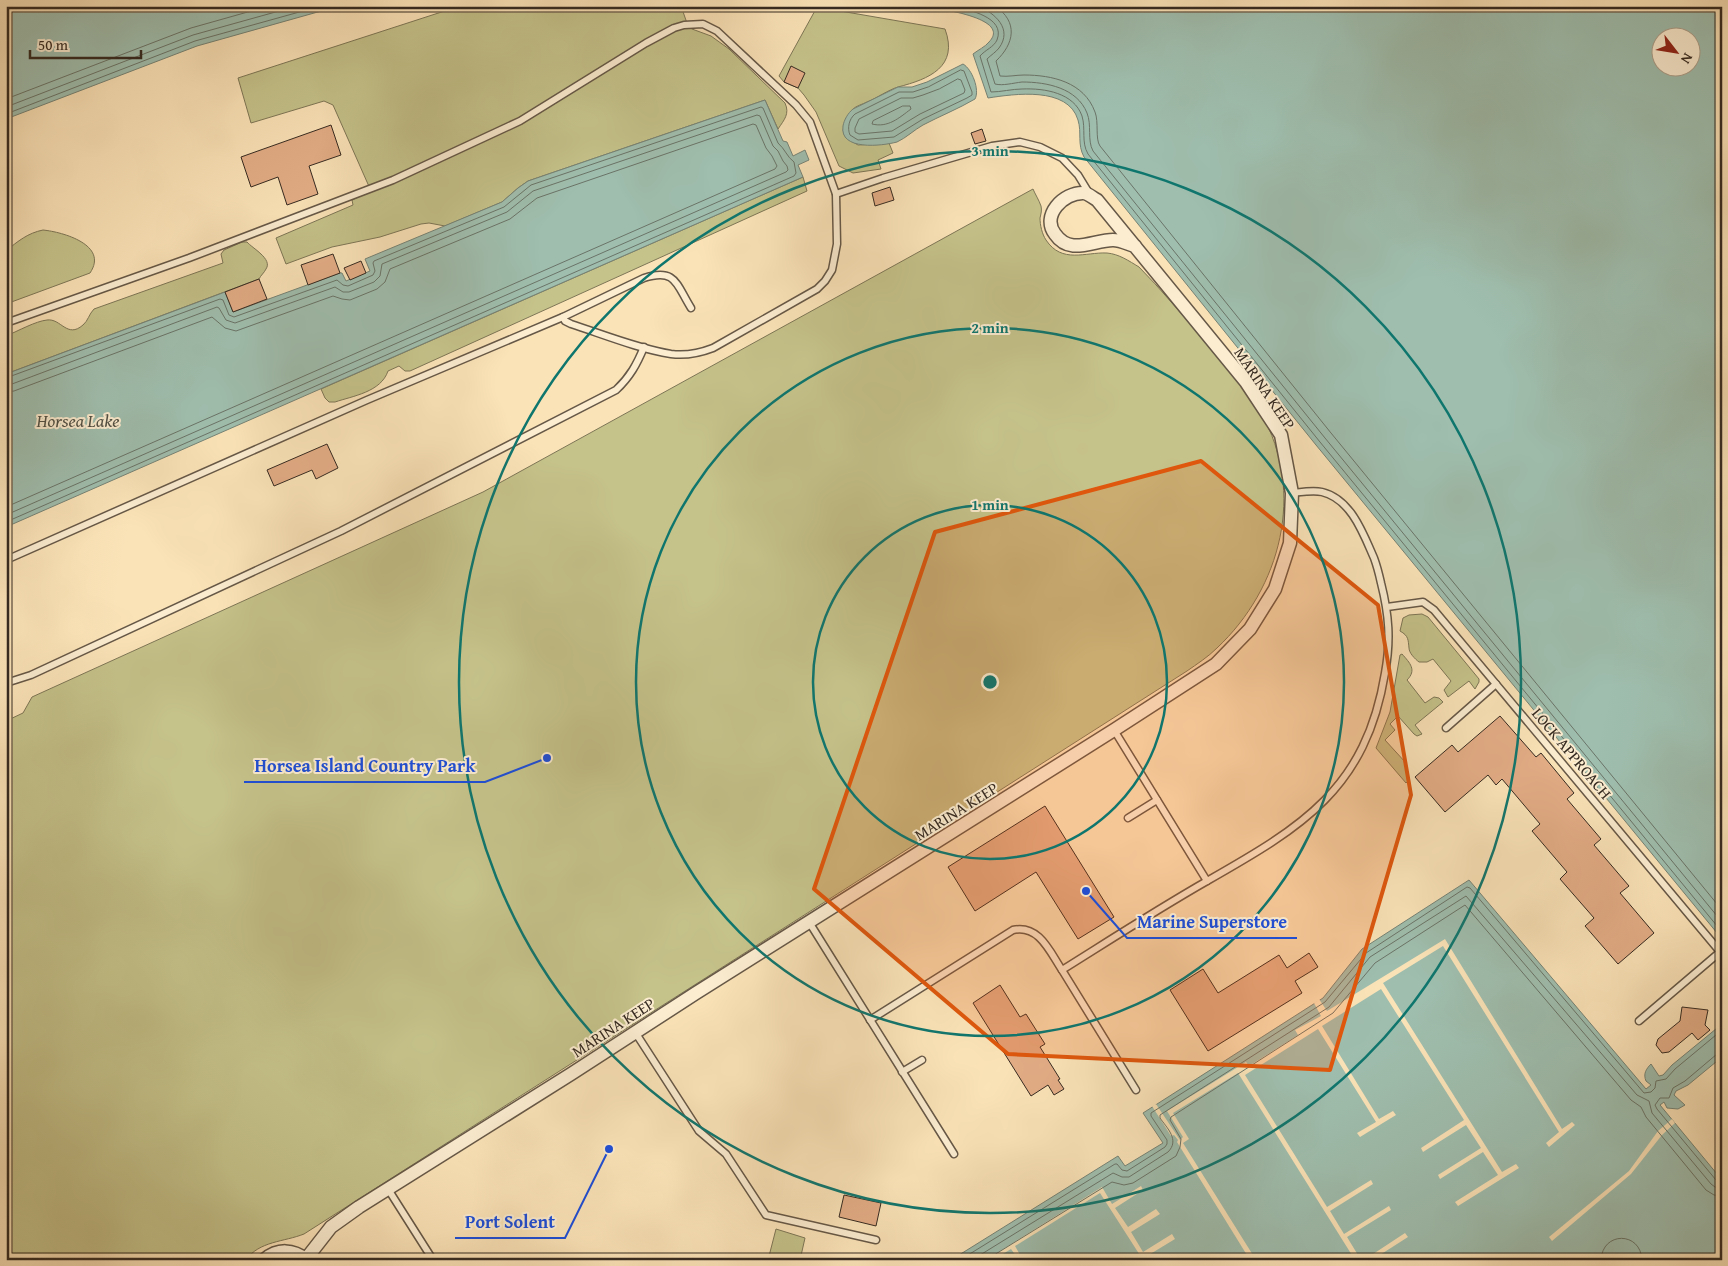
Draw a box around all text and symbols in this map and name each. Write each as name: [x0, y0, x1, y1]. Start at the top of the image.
scale bar: [30, 28, 141, 60]
north arrow: [1650, 28, 1700, 78]
text: 50 m: [38, 34, 69, 55]
text: N: [1676, 50, 1698, 68]
text: 3 min: [971, 140, 1009, 161]
text: 2 min: [971, 317, 1009, 338]
street label: MARINA KEEP: [1229, 342, 1301, 434]
water label: Horsea Lake: [35, 407, 120, 434]
text: 1 min: [971, 494, 1009, 515]
centre of rings: [981, 673, 999, 691]
street label: LOCK APPROACH: [1526, 702, 1618, 804]
callout: Horsea Island Country Park: [244, 749, 485, 782]
text: Horsea Island Country Park: [255, 752, 476, 779]
street label: MARINA KEEP: [909, 776, 1003, 846]
callout: Marine Superstore: [1127, 905, 1297, 938]
text: Marine Superstore: [1137, 908, 1287, 935]
street label: MARINA KEEP: [567, 991, 659, 1063]
callout: Port Solent: [455, 1205, 565, 1238]
text: Port Solent: [465, 1208, 555, 1235]

